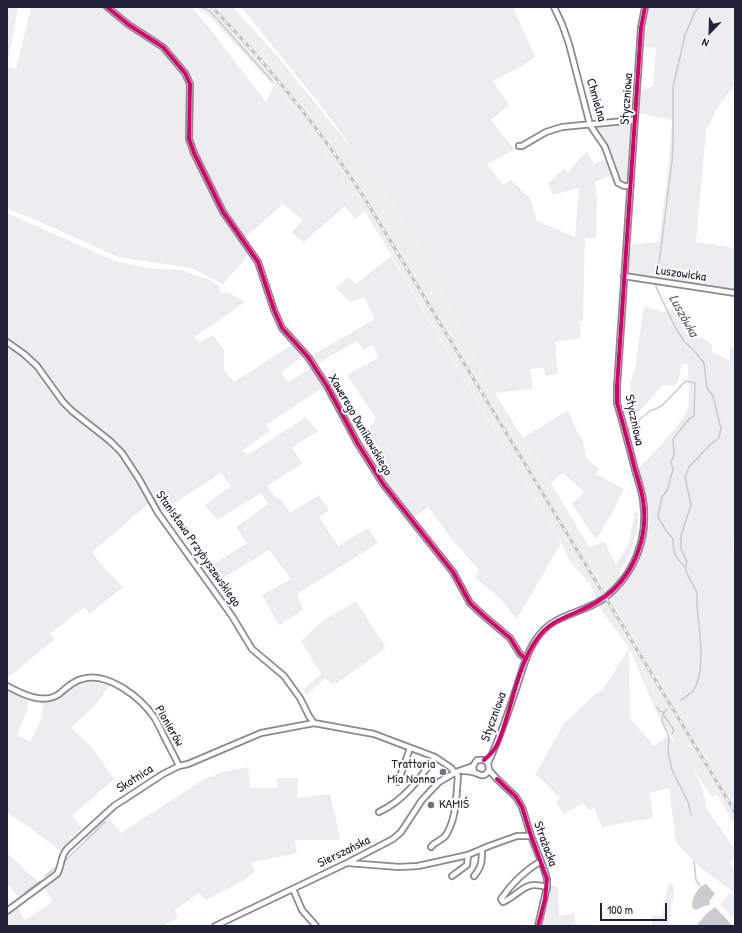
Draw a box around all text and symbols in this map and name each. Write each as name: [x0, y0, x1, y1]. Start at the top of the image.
north arrow: [690, 12, 730, 52]
text: N: [700, 35, 711, 51]
street label: Styczniowa: [617, 73, 637, 125]
street label: Chmielna: [582, 77, 610, 123]
street label: Luszowicka: [655, 263, 707, 285]
water label: Luszówka: [665, 292, 701, 340]
street label: Xawerego Dunikowskiego: [325, 371, 395, 479]
street label: Styczniowa: [621, 393, 647, 447]
street label: Stanisława Przybyszewskiego: [152, 488, 244, 610]
street label: Styczniowa: [478, 690, 510, 744]
street label: Pionierów: [151, 703, 187, 749]
place label: Trattoria Mia Nonna: [387, 757, 435, 788]
street label: Skotnica: [114, 762, 156, 796]
marker: Trattoria Mia Nonna: [438, 767, 448, 777]
place label: KAMIŚ: [439, 797, 469, 813]
marker: KAMIŚ: [426, 800, 436, 810]
street label: Strażacka: [530, 819, 560, 869]
street label: Sierszańska: [315, 833, 373, 871]
scale bar: [602, 895, 669, 921]
text: 100 m: [607, 901, 633, 918]

